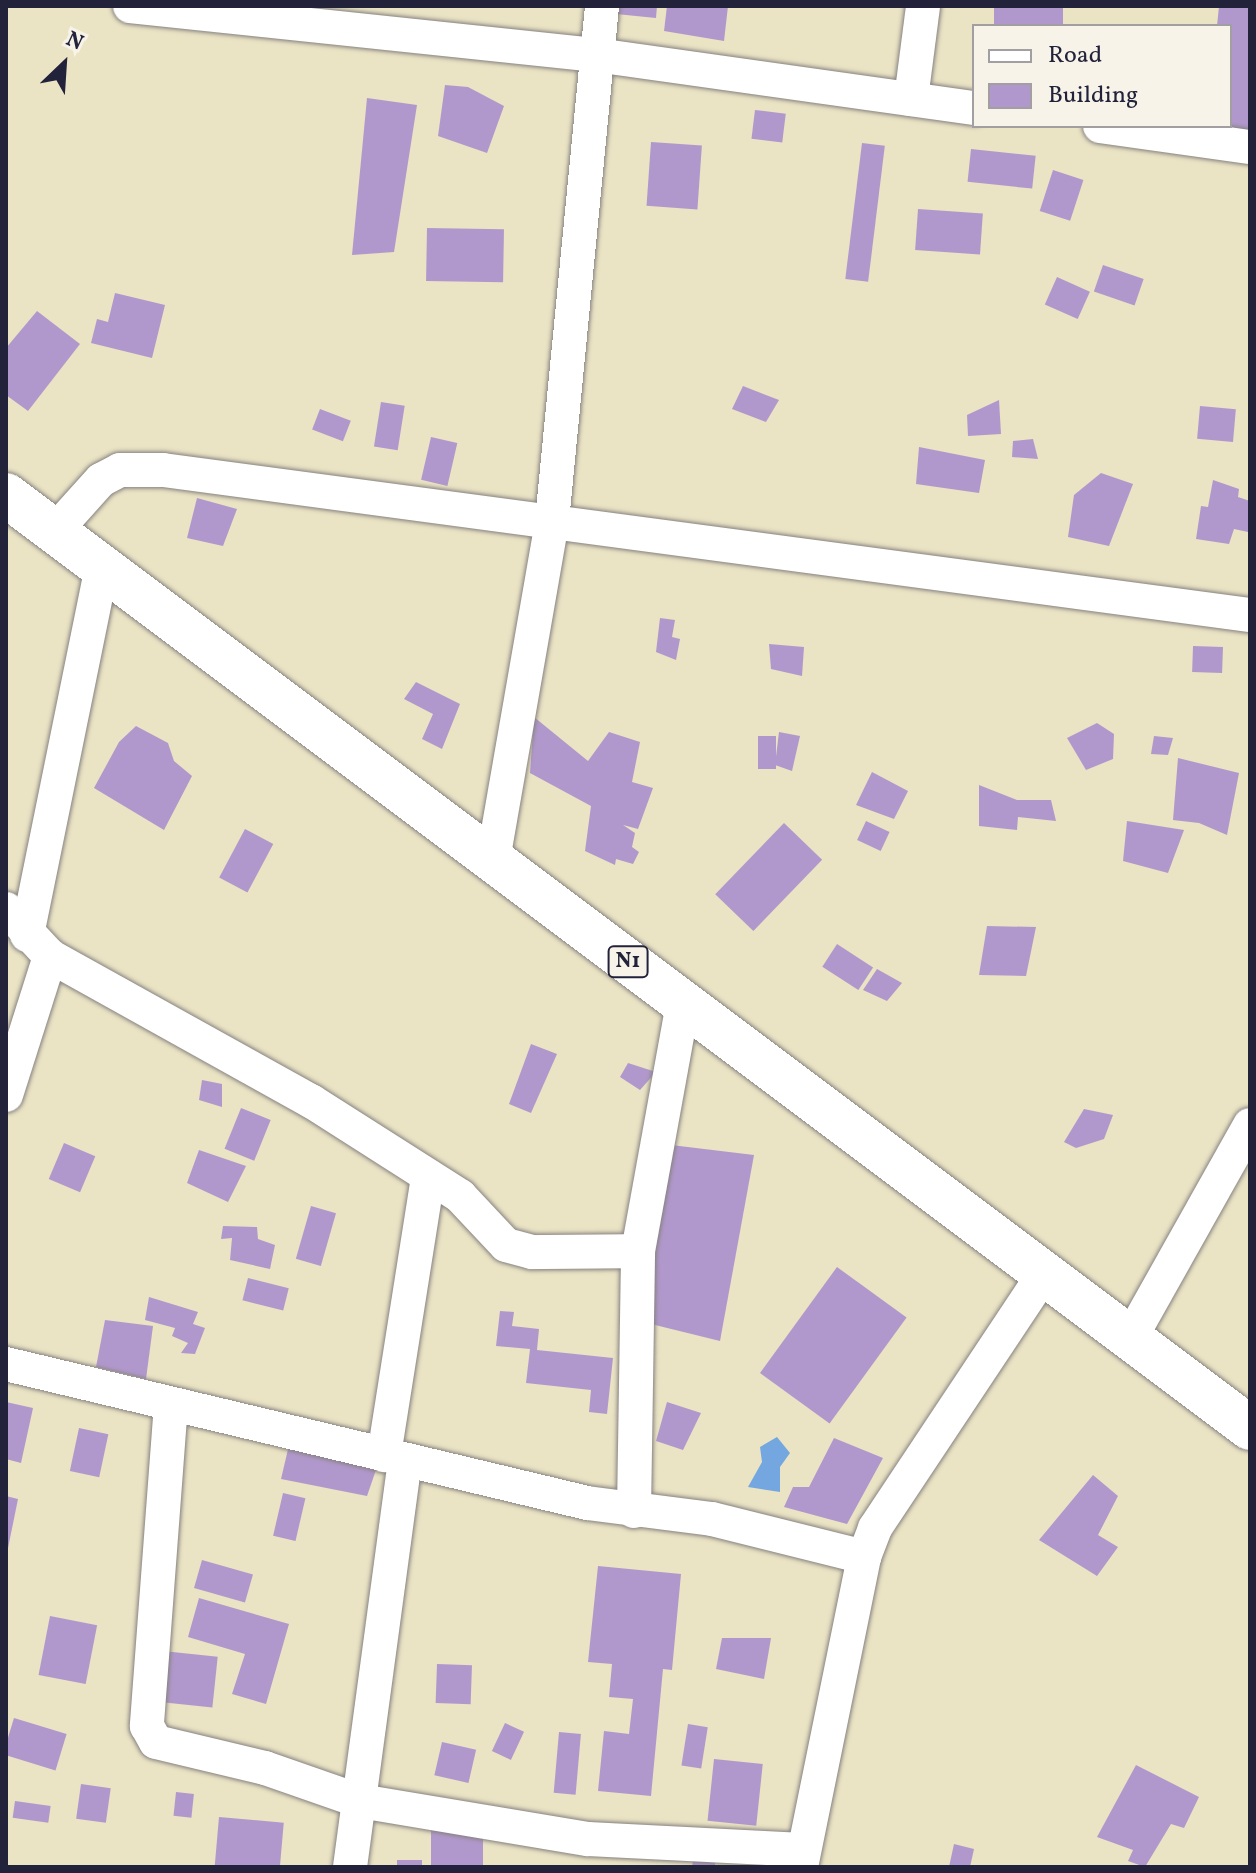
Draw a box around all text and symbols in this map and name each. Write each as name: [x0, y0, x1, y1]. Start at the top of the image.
north arrow: [24, 24, 104, 104]
text: N: [61, 24, 88, 59]
legend: [972, 24, 1232, 128]
text: Road: [1048, 39, 1102, 73]
text: Building: [1048, 79, 1138, 113]
road number: N1: [606, 944, 650, 980]

